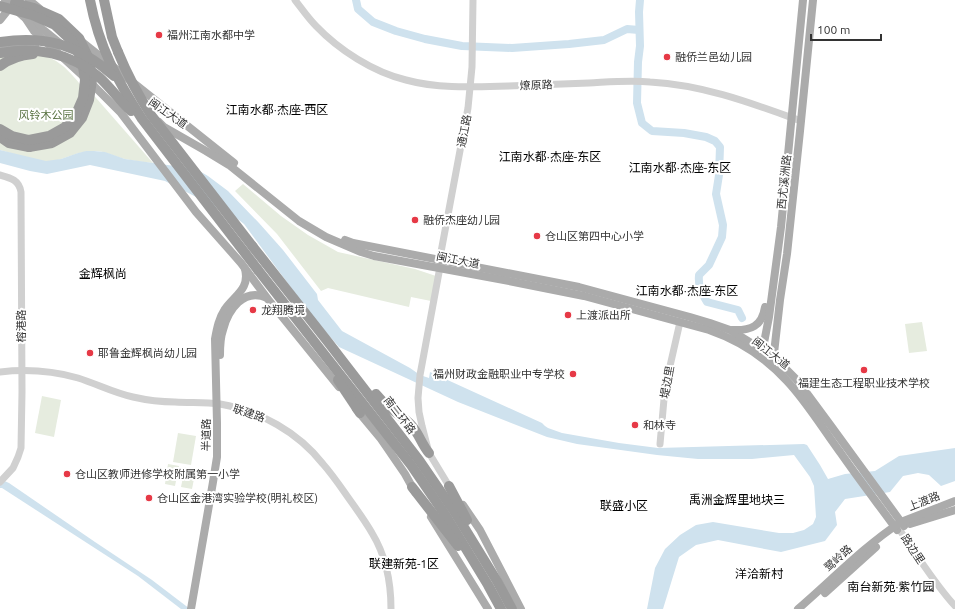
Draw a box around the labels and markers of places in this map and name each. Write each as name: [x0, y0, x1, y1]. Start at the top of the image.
place label: 福州江南水都中学: [167, 29, 255, 41]
marker: 福州江南水都中学: [154, 30, 164, 40]
place label: 融侨兰邑幼儿园: [675, 51, 752, 63]
marker: 融侨兰邑幼儿园: [662, 52, 672, 62]
place label: 融侨杰座幼儿园: [423, 214, 500, 226]
marker: 融侨杰座幼儿园: [410, 215, 420, 225]
place label: 仓山区第四中心小学: [545, 230, 644, 242]
marker: 仓山区第四中心小学: [532, 231, 542, 241]
place label: 龙翔腾境: [261, 304, 305, 316]
marker: 龙翔腾境: [248, 305, 258, 315]
place label: 上渡派出所: [576, 309, 631, 321]
marker: 上渡派出所: [563, 310, 573, 320]
place label: 耶鲁金辉枫尚幼儿园: [98, 347, 197, 359]
marker: 耶鲁金辉枫尚幼儿园: [85, 348, 95, 358]
marker: 福建生态工程职业技术学校: [859, 365, 869, 375]
place label: 福州财政金融职业中专学校: [433, 368, 565, 380]
marker: 福州财政金融职业中专学校: [568, 369, 578, 379]
place label: 福建生态工程职业技术学校: [798, 377, 930, 389]
place label: 和林寺: [643, 419, 676, 431]
marker: 和林寺: [630, 420, 640, 430]
place label: 仓山区教师进修学校附属第一小学: [75, 468, 240, 480]
marker: 仓山区教师进修学校附属第一小学: [62, 469, 72, 479]
place label: 仓山区金港湾实验学校(明礼校区): [157, 492, 318, 505]
marker: 仓山区金港湾实验学校(明礼校区): [144, 493, 154, 503]

